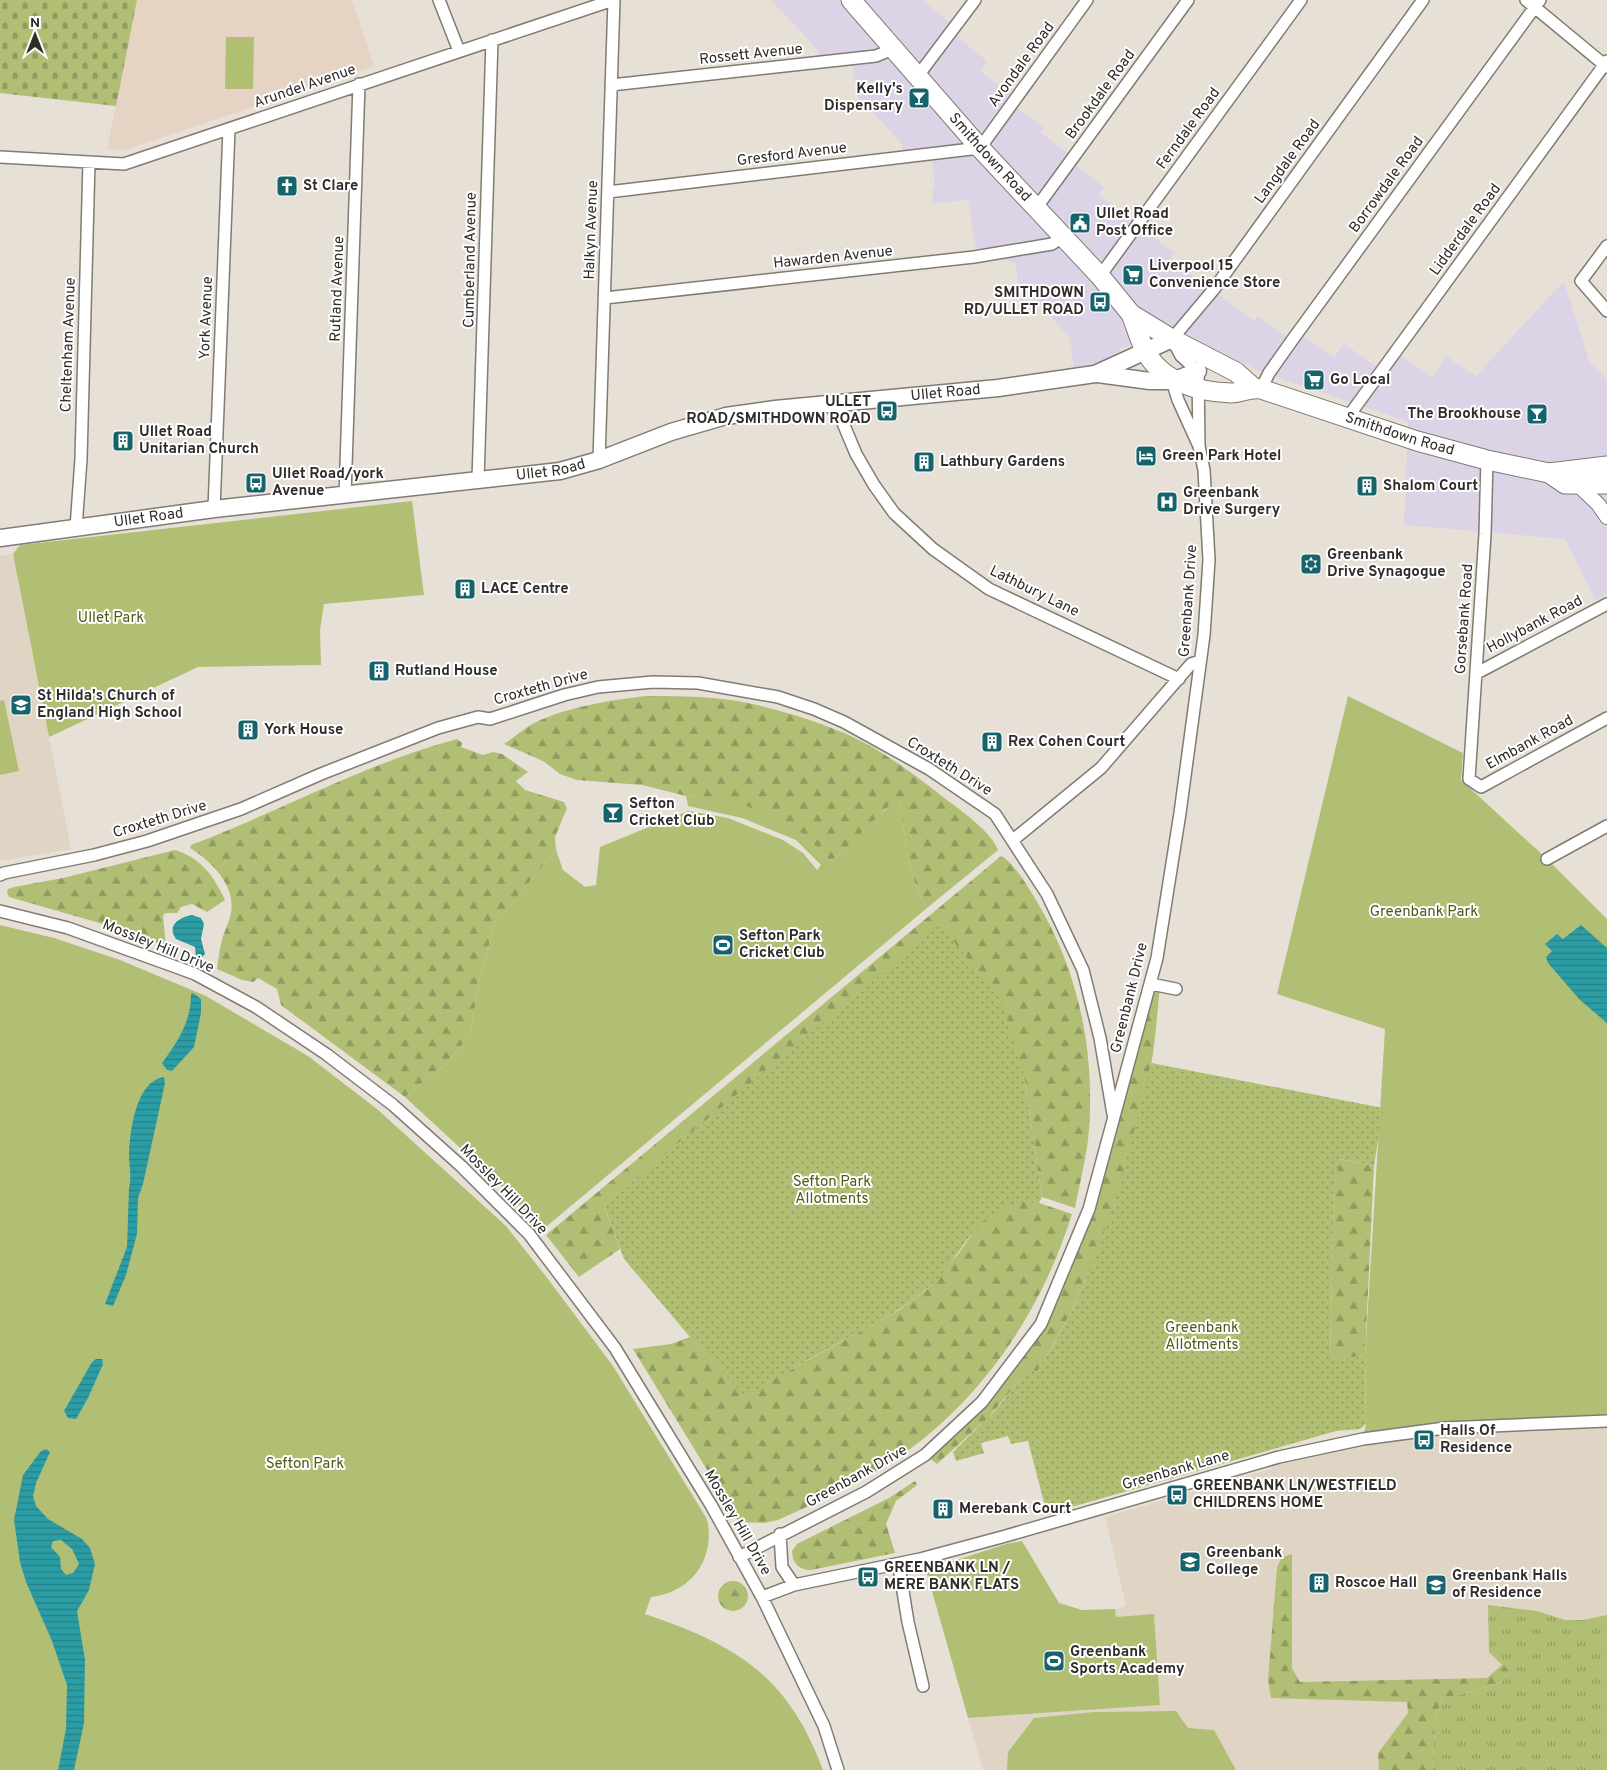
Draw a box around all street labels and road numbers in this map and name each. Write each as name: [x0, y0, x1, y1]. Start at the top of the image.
street label: Avondale Road: [985, 19, 1059, 111]
street label: Rossett Avenue: [698, 40, 804, 70]
street label: Brookdale Road: [1062, 46, 1140, 144]
street label: Arundel Avenue: [252, 61, 358, 113]
street label: Ferndale Road: [1153, 84, 1225, 174]
street label: Smithdown Road: [944, 109, 1035, 206]
street label: Langdale Road: [1251, 116, 1325, 208]
street label: Borrowdale Road: [1346, 133, 1428, 237]
street label: Gresford Avenue: [736, 139, 848, 171]
street label: Halkyn Avenue: [581, 180, 603, 280]
street label: Lidderdale Road: [1426, 180, 1506, 280]
street label: Cumberland Avenue: [460, 192, 482, 328]
street label: Rutland Avenue: [327, 236, 349, 342]
street label: Hawarden Avenue: [772, 242, 894, 274]
street label: York Avenue: [196, 276, 218, 360]
street label: Cheltenham Avenue: [57, 277, 81, 413]
street label: Ullet Road: [910, 380, 981, 406]
street label: Smithdown Road: [1342, 408, 1456, 460]
street label: Ullet Road: [515, 455, 588, 485]
street label: Ullet Road: [113, 504, 185, 532]
street label: Greenbank Drive: [1176, 544, 1202, 658]
street label: Lathbury Lane: [986, 562, 1082, 622]
street label: Gorsebank Road: [1452, 563, 1478, 675]
street label: Hollybank Road: [1484, 592, 1586, 658]
street label: Croxteth Drive: [492, 665, 590, 711]
street label: Elmbank Road: [1483, 711, 1577, 775]
street label: Croxteth Drive: [903, 733, 995, 801]
street label: Croxteth Drive: [111, 797, 209, 843]
street label: Mossley Hill Drive: [99, 916, 217, 978]
street label: Greenbank Drive: [1107, 941, 1153, 1055]
street label: Mossley Hill Drive: [455, 1141, 551, 1239]
street label: Greenbank Drive: [803, 1441, 911, 1513]
street label: Greenbank Lane: [1120, 1447, 1232, 1495]
street label: Mossley Hill Drive: [699, 1467, 775, 1579]

